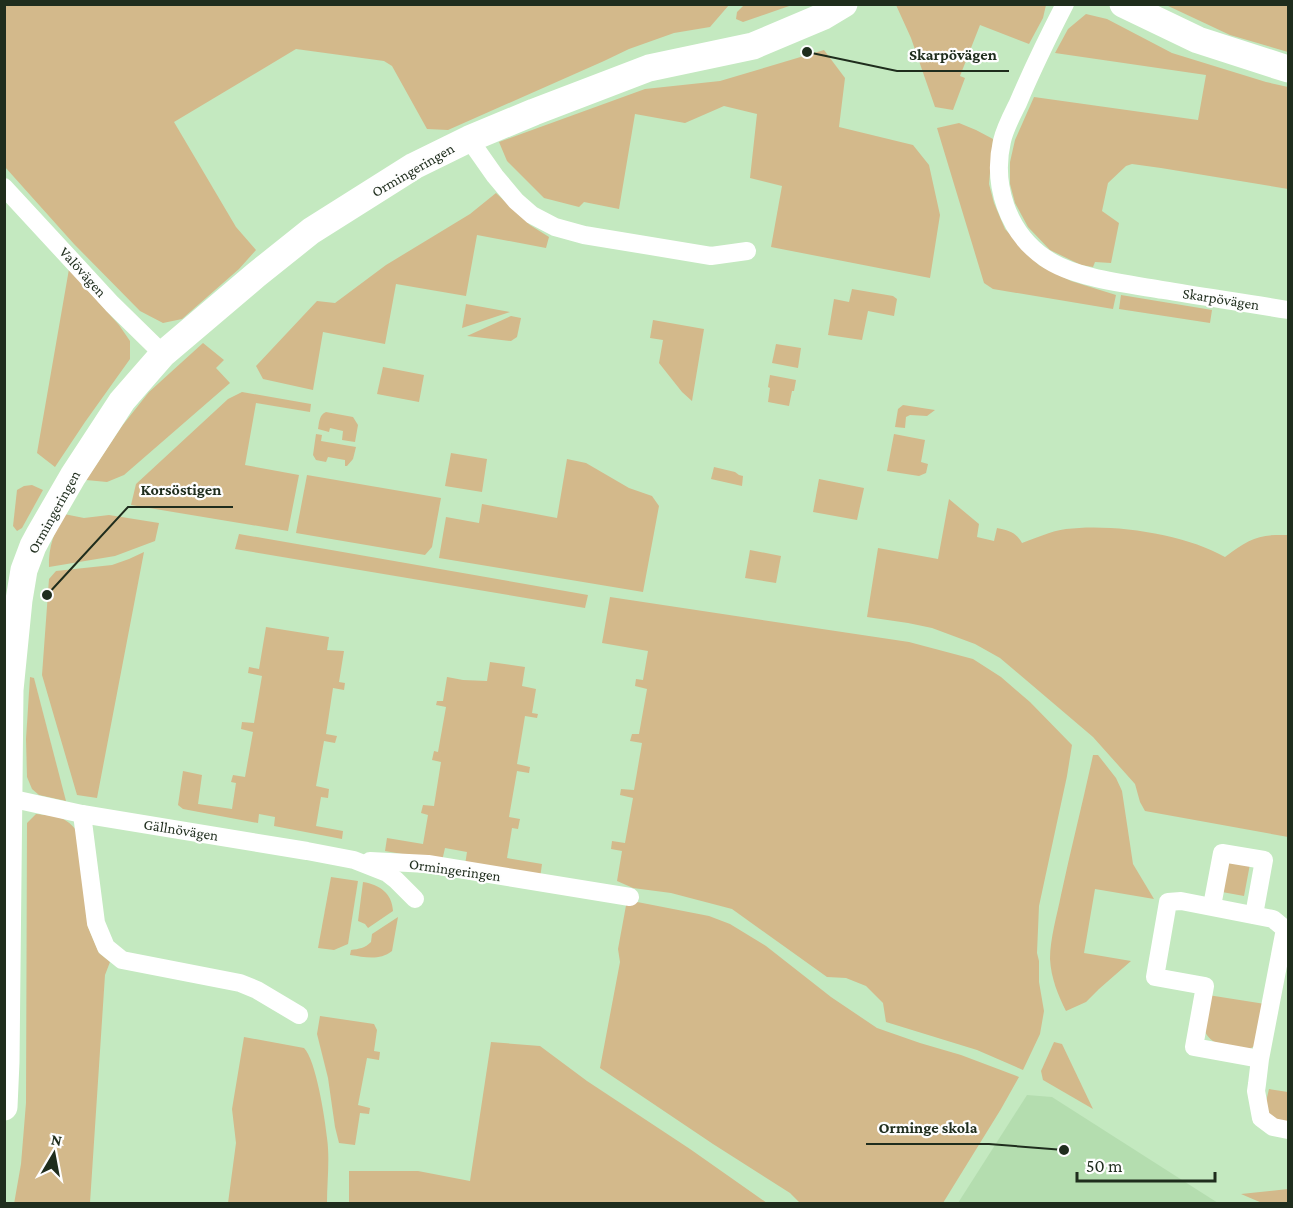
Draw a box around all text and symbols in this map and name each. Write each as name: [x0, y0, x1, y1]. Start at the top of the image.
callout: Skarpövägen: [897, 37, 1009, 71]
text: Skarpövägen: [909, 46, 997, 63]
street label: Ormingeringen: [369, 140, 457, 201]
street label: Valövägen: [56, 244, 110, 301]
street label: Skarpövägen: [1181, 285, 1260, 314]
street label: Ormingeringen: [25, 468, 84, 557]
callout: Korsöstigen: [128, 473, 233, 507]
text: Korsöstigen: [141, 481, 221, 498]
street label: Gällnövägen: [142, 816, 219, 845]
street label: Ormingeringen: [408, 856, 502, 885]
callout: Orminge skola: [866, 1110, 989, 1144]
text: Orminge skola: [878, 1119, 978, 1136]
north arrow: [24, 1124, 84, 1184]
text: N: [50, 1130, 63, 1149]
scale bar: [1077, 1145, 1215, 1183]
text: 50 m: [1086, 1156, 1123, 1176]

